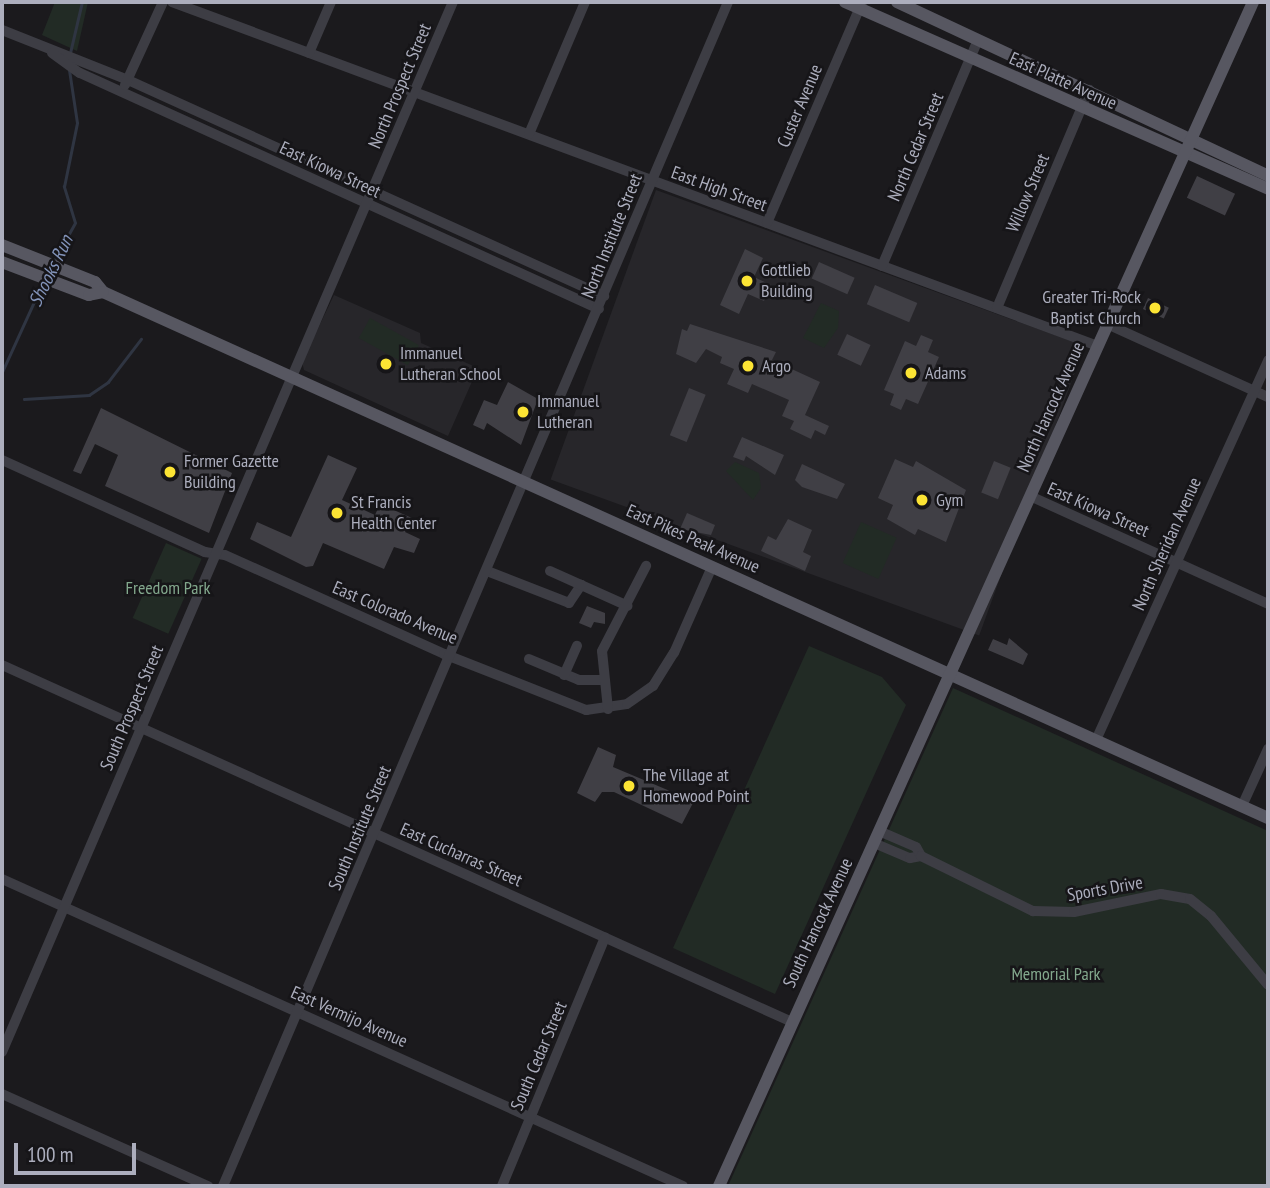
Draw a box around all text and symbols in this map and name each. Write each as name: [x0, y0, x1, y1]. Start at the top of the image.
street label: North Prospect Street: [364, 20, 436, 152]
street label: East Platte Avenue: [1006, 48, 1120, 114]
street label: Custer Avenue: [773, 61, 827, 151]
street label: North Cedar Street: [883, 90, 949, 204]
street label: East Kiowa Street: [276, 137, 384, 203]
street label: Willow Street: [1002, 150, 1054, 236]
street label: East High Street: [668, 162, 770, 216]
street label: North Institute Street: [577, 170, 647, 302]
water label: Shooks Run: [24, 232, 78, 310]
place label: Gottlieb Building: [761, 260, 813, 302]
marker: Gottlieb Building: [739, 273, 755, 289]
place label: Greater Tri-Rock Baptist Church: [1042, 287, 1141, 330]
marker: Greater Tri-Rock Baptist Church: [1147, 300, 1163, 316]
street label: North Hancock Avenue: [1012, 338, 1090, 476]
place label: Immanuel Lutheran School: [400, 343, 501, 386]
place label: Argo: [762, 355, 791, 377]
marker: Immanuel Lutheran School: [378, 356, 394, 372]
marker: Argo: [740, 358, 756, 374]
place label: Adams: [925, 362, 966, 384]
marker: Adams: [903, 365, 919, 381]
place label: Immanuel Lutheran: [537, 391, 599, 434]
marker: Immanuel Lutheran: [515, 404, 531, 420]
place label: Former Gazette Building: [184, 451, 279, 494]
marker: Former Gazette Building: [162, 464, 178, 480]
street label: North Sheridan Avenue: [1128, 474, 1206, 614]
street label: East Kiowa Street: [1044, 478, 1152, 542]
place label: Gym: [936, 489, 963, 511]
place label: St Francis Health Center: [351, 492, 436, 534]
marker: Gym: [914, 492, 930, 508]
street label: East Pikes Peak Avenue: [623, 500, 763, 578]
marker: St Francis Health Center: [329, 505, 345, 521]
park label: Freedom Park: [126, 577, 210, 599]
street label: East Colorado Avenue: [329, 577, 461, 649]
street label: South Prospect Street: [96, 642, 168, 774]
street label: South Institute Street: [324, 763, 396, 893]
place label: The Village at Homewood Point: [643, 765, 749, 808]
marker: The Village at Homewood Point: [621, 778, 637, 794]
street label: East Cucharras Street: [397, 818, 525, 892]
street label: South Hancock Avenue: [778, 854, 858, 992]
street label: Sports Drive: [1066, 872, 1144, 906]
park label: Memorial Park: [1011, 963, 1101, 985]
street label: East Vermijo Avenue: [287, 981, 411, 1053]
street label: South Cedar Street: [506, 998, 572, 1114]
scale bar: [18, 1128, 140, 1172]
text: 100 m: [27, 1141, 73, 1168]

